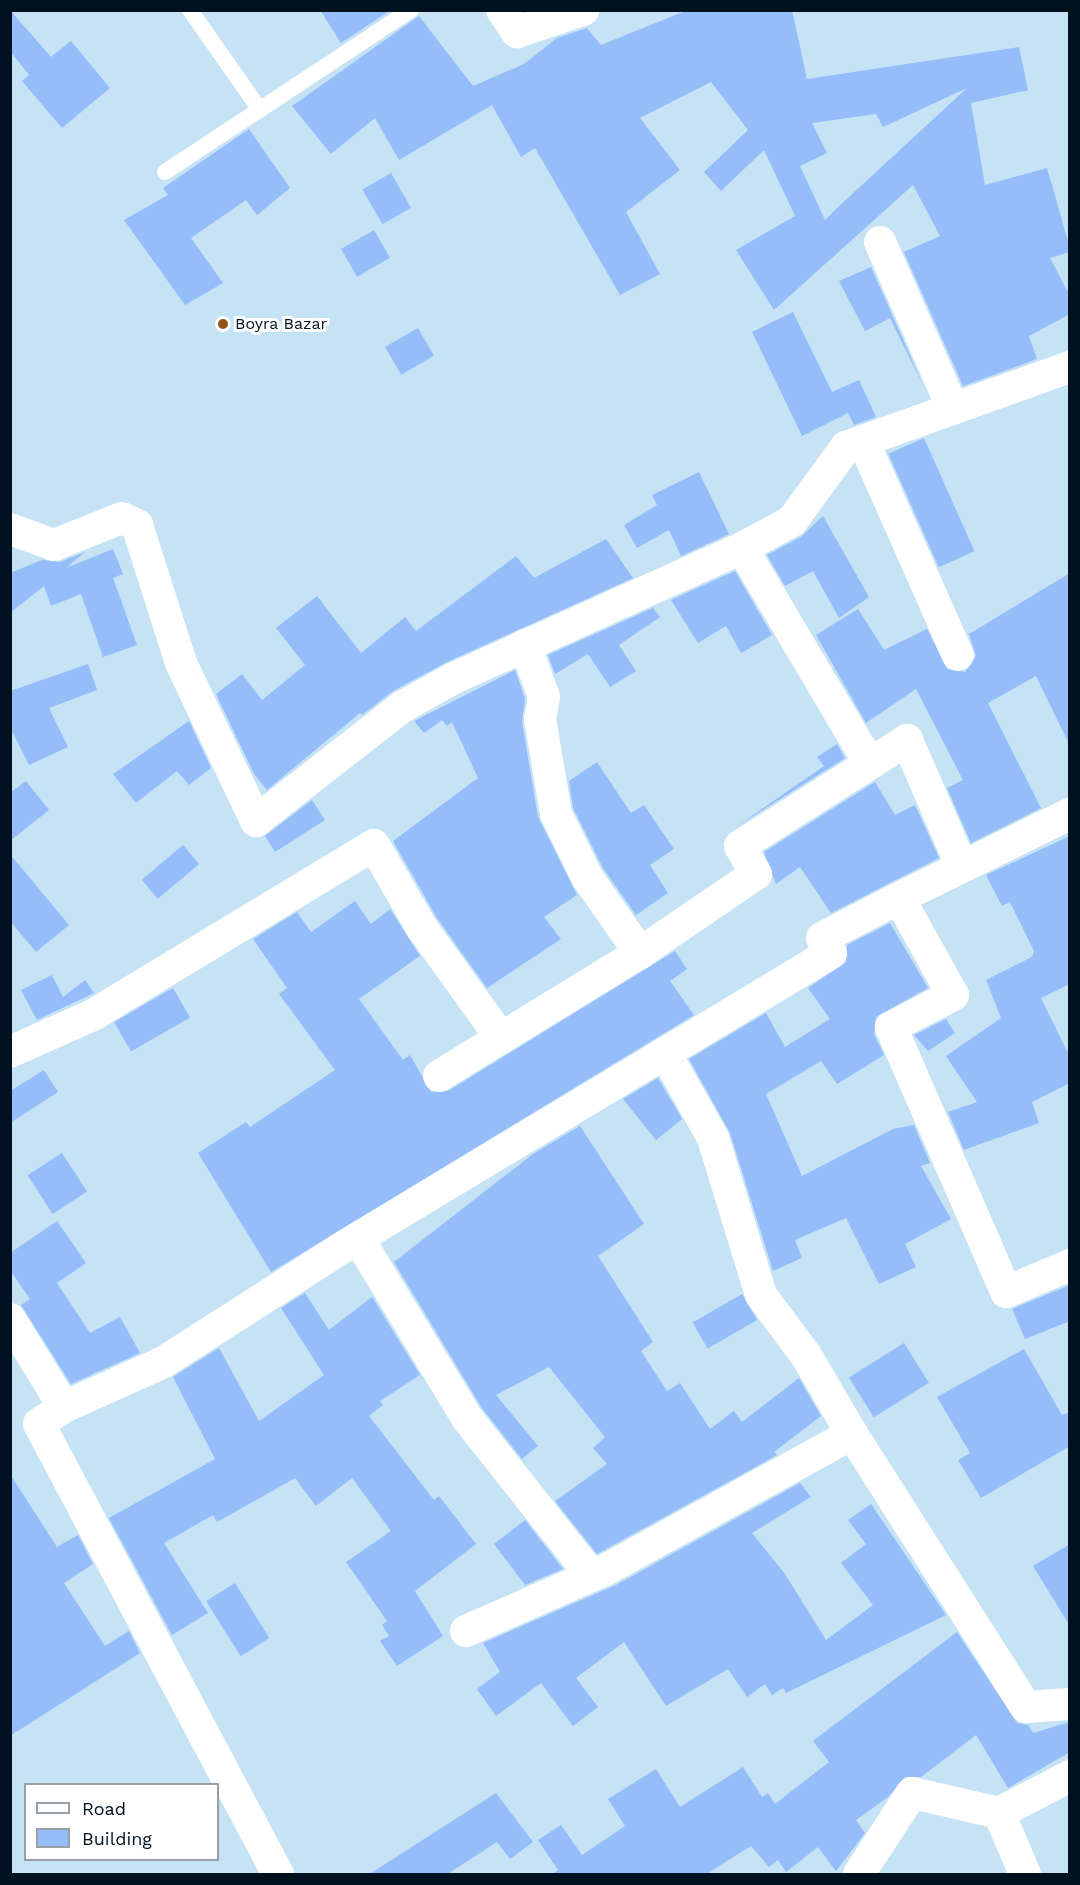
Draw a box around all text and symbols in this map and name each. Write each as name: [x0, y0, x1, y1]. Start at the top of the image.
place label: Boyra Bazar: [235, 314, 328, 334]
marker: Boyra Bazar: [216, 317, 230, 331]
legend: [24, 1783, 219, 1861]
text: Road: [82, 1798, 126, 1819]
text: Building: [82, 1828, 152, 1849]

